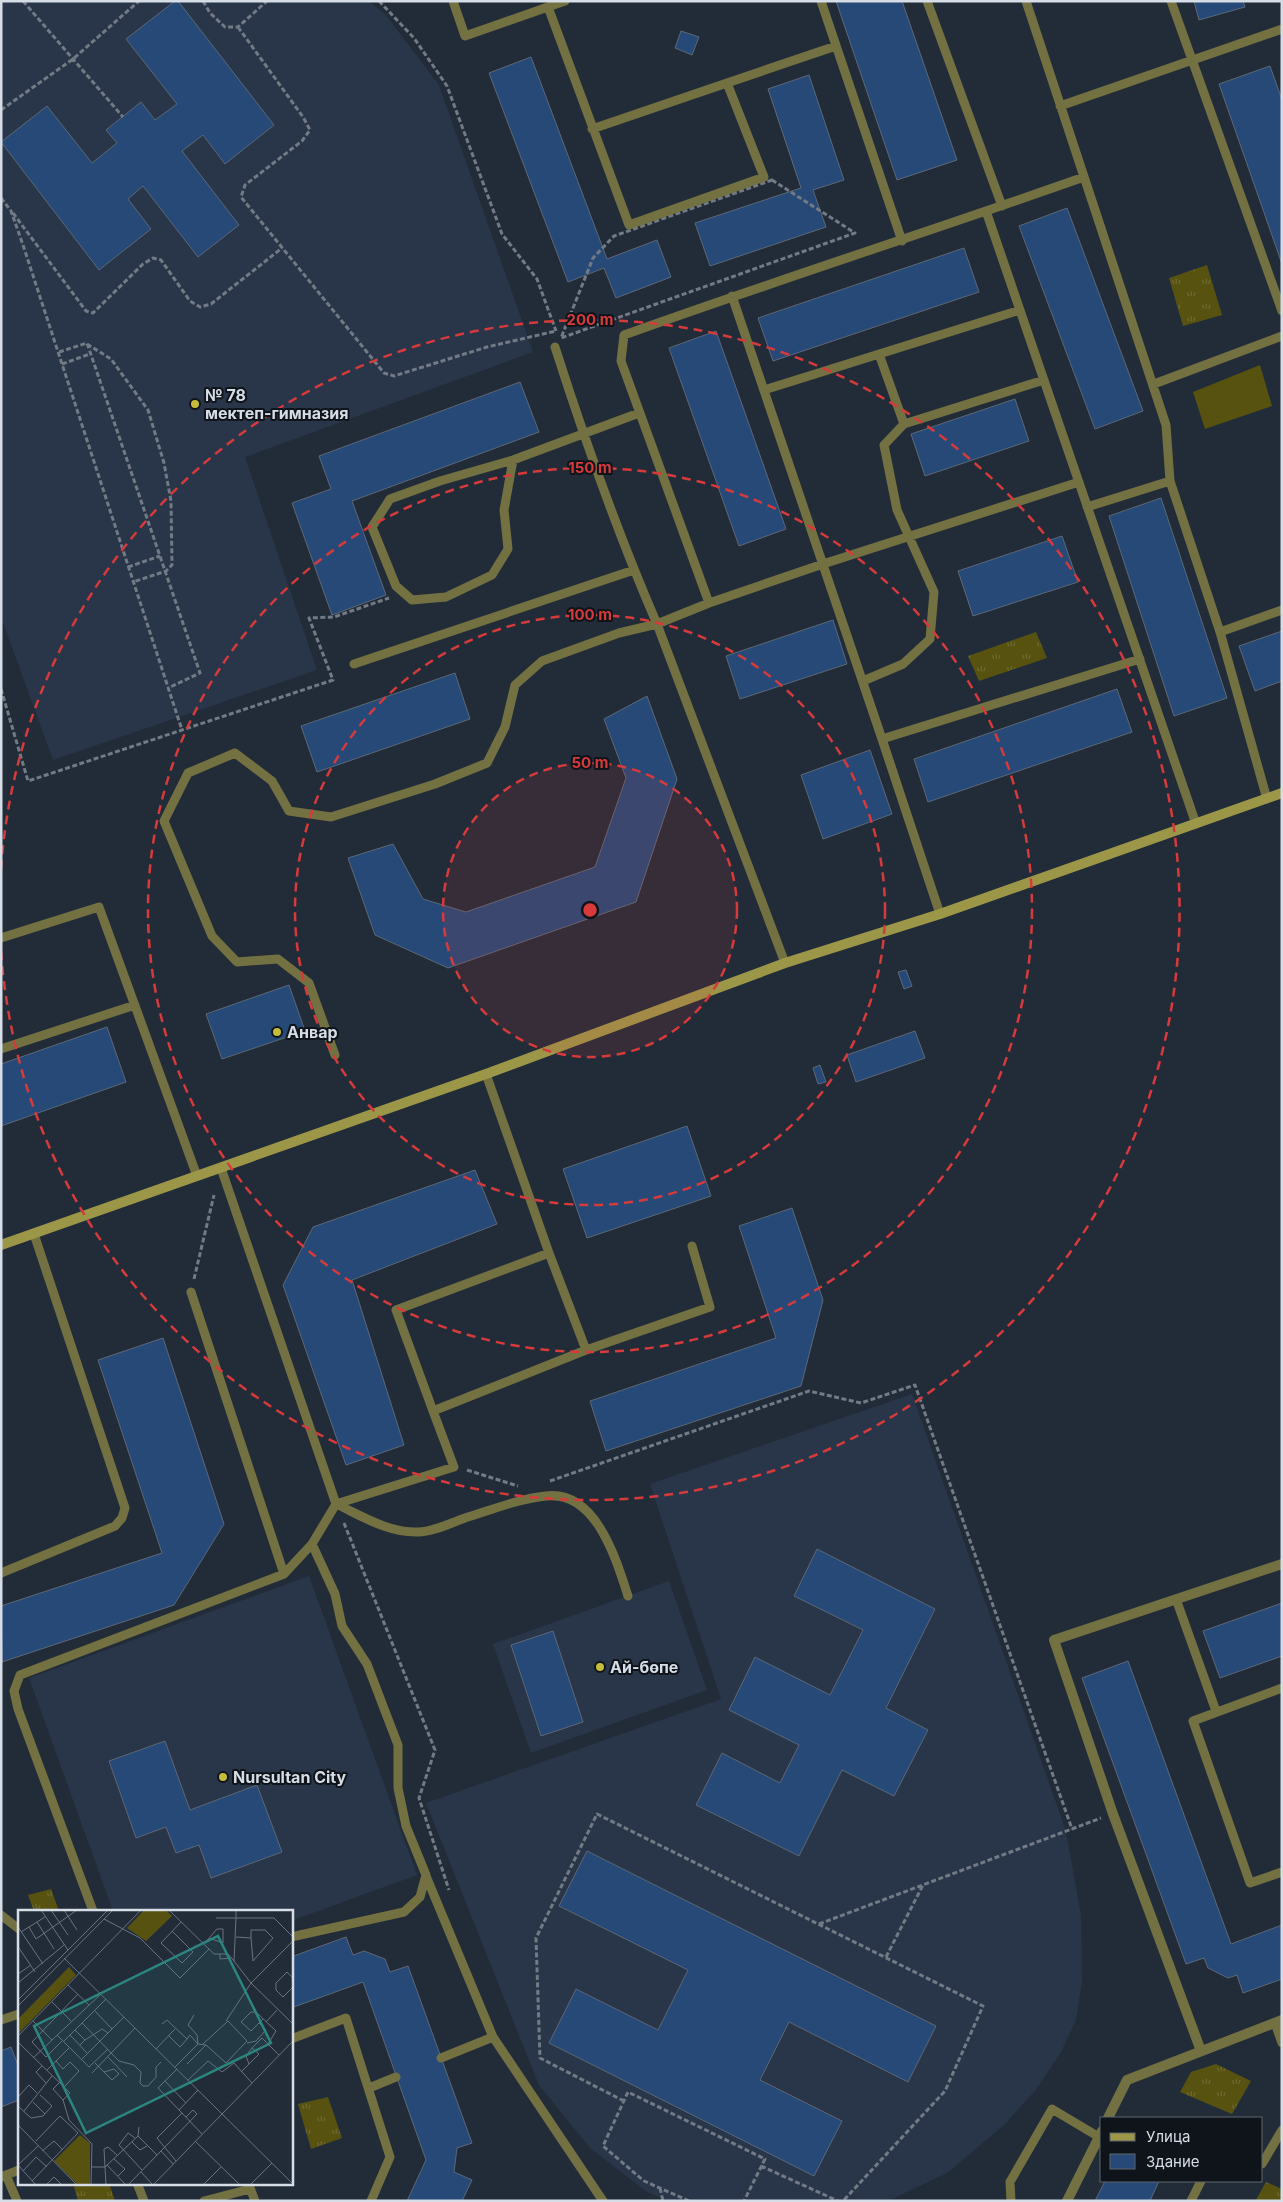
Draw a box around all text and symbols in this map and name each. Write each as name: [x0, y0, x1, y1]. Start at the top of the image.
text: 200 m: [567, 310, 613, 329]
place label: № 78 мектеп-гимназия: [205, 385, 349, 423]
marker: № 78 мектеп-гимназия: [189, 398, 201, 410]
text: 150 m: [568, 458, 612, 477]
text: 100 m: [568, 605, 612, 624]
text: 50 m: [572, 753, 608, 772]
centre of rings: [581, 901, 599, 919]
place label: Анвар: [287, 1022, 338, 1042]
marker: Анвар: [271, 1026, 283, 1038]
place label: Ай-бөпе: [610, 1657, 678, 1677]
marker: Ай-бөпе: [594, 1661, 606, 1673]
place label: Nursultan City: [233, 1767, 347, 1787]
marker: Nursultan City: [217, 1771, 229, 1783]
inset map: [18, 1910, 292, 2184]
legend: [1100, 2117, 1263, 2182]
text: Улица: [1146, 2127, 1190, 2146]
text: Здание: [1146, 2152, 1200, 2171]

